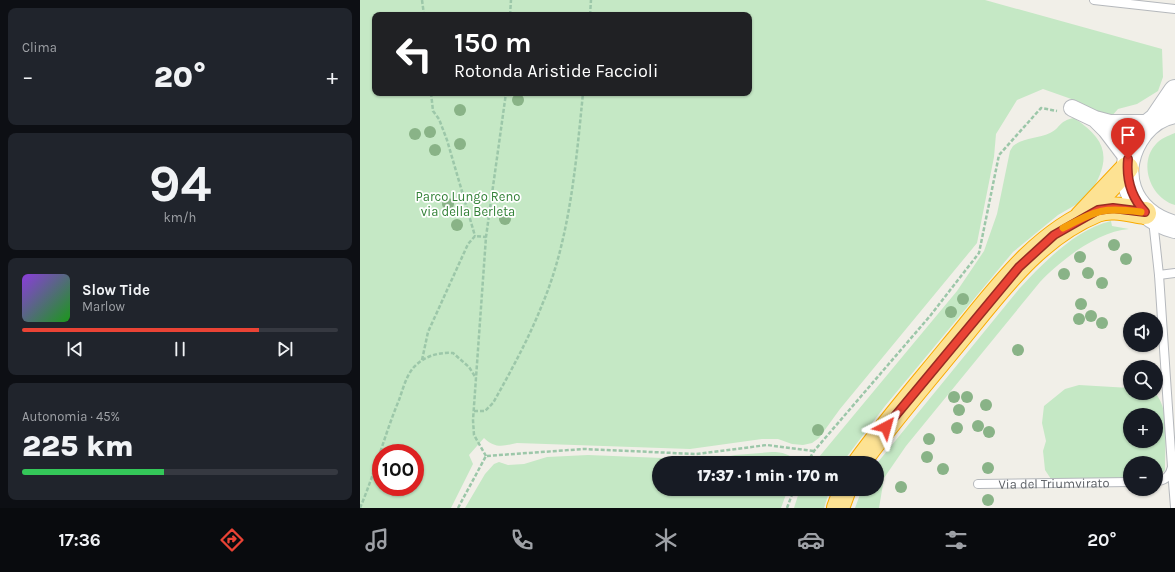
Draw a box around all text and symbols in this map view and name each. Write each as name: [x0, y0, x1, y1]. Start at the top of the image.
text: 150 m: [454, 26, 532, 59]
icon: left: [388, 28, 440, 80]
text: Clima: [22, 40, 57, 55]
text: 20°: [154, 59, 206, 95]
text: Rotonda Aristide Faccioli: [454, 60, 658, 82]
text: −: [22, 64, 34, 90]
text: +: [326, 64, 338, 90]
pin: [1111, 118, 1145, 159]
icon: arrive: [1117, 124, 1139, 146]
text: 94: [149, 153, 211, 214]
park label: Parco Lungo Reno via della Berleta: [416, 189, 520, 219]
text: km/h: [164, 210, 196, 225]
text: Slow Tide: [82, 281, 150, 299]
text: Marlow: [82, 299, 125, 314]
map controls: [1123, 312, 1163, 496]
button: sound: [1123, 312, 1163, 352]
icon: previous: [64, 338, 86, 360]
icon: pause: [169, 338, 191, 360]
icon: next: [274, 338, 296, 360]
button: search: [1123, 360, 1163, 400]
position arrow: [865, 406, 907, 448]
button: +: [1123, 408, 1163, 448]
text: Autonomia · 45%: [22, 409, 120, 424]
text: 225 km: [22, 428, 134, 464]
speed limit sign: 100: [372, 444, 424, 496]
button: −: [1123, 456, 1163, 496]
text: 17:37 · 1 min · 170 m: [697, 467, 839, 485]
street label: Via del Triumvirato: [998, 475, 1110, 492]
icon: directions: [218, 526, 246, 554]
icon: music: [363, 526, 391, 554]
icon: phone: [508, 526, 536, 554]
icon: climate: [652, 526, 680, 554]
icon: car: [797, 526, 825, 554]
icon: filters: [942, 526, 970, 554]
text: 17:36: [58, 529, 101, 551]
text: 20°: [1087, 529, 1116, 551]

